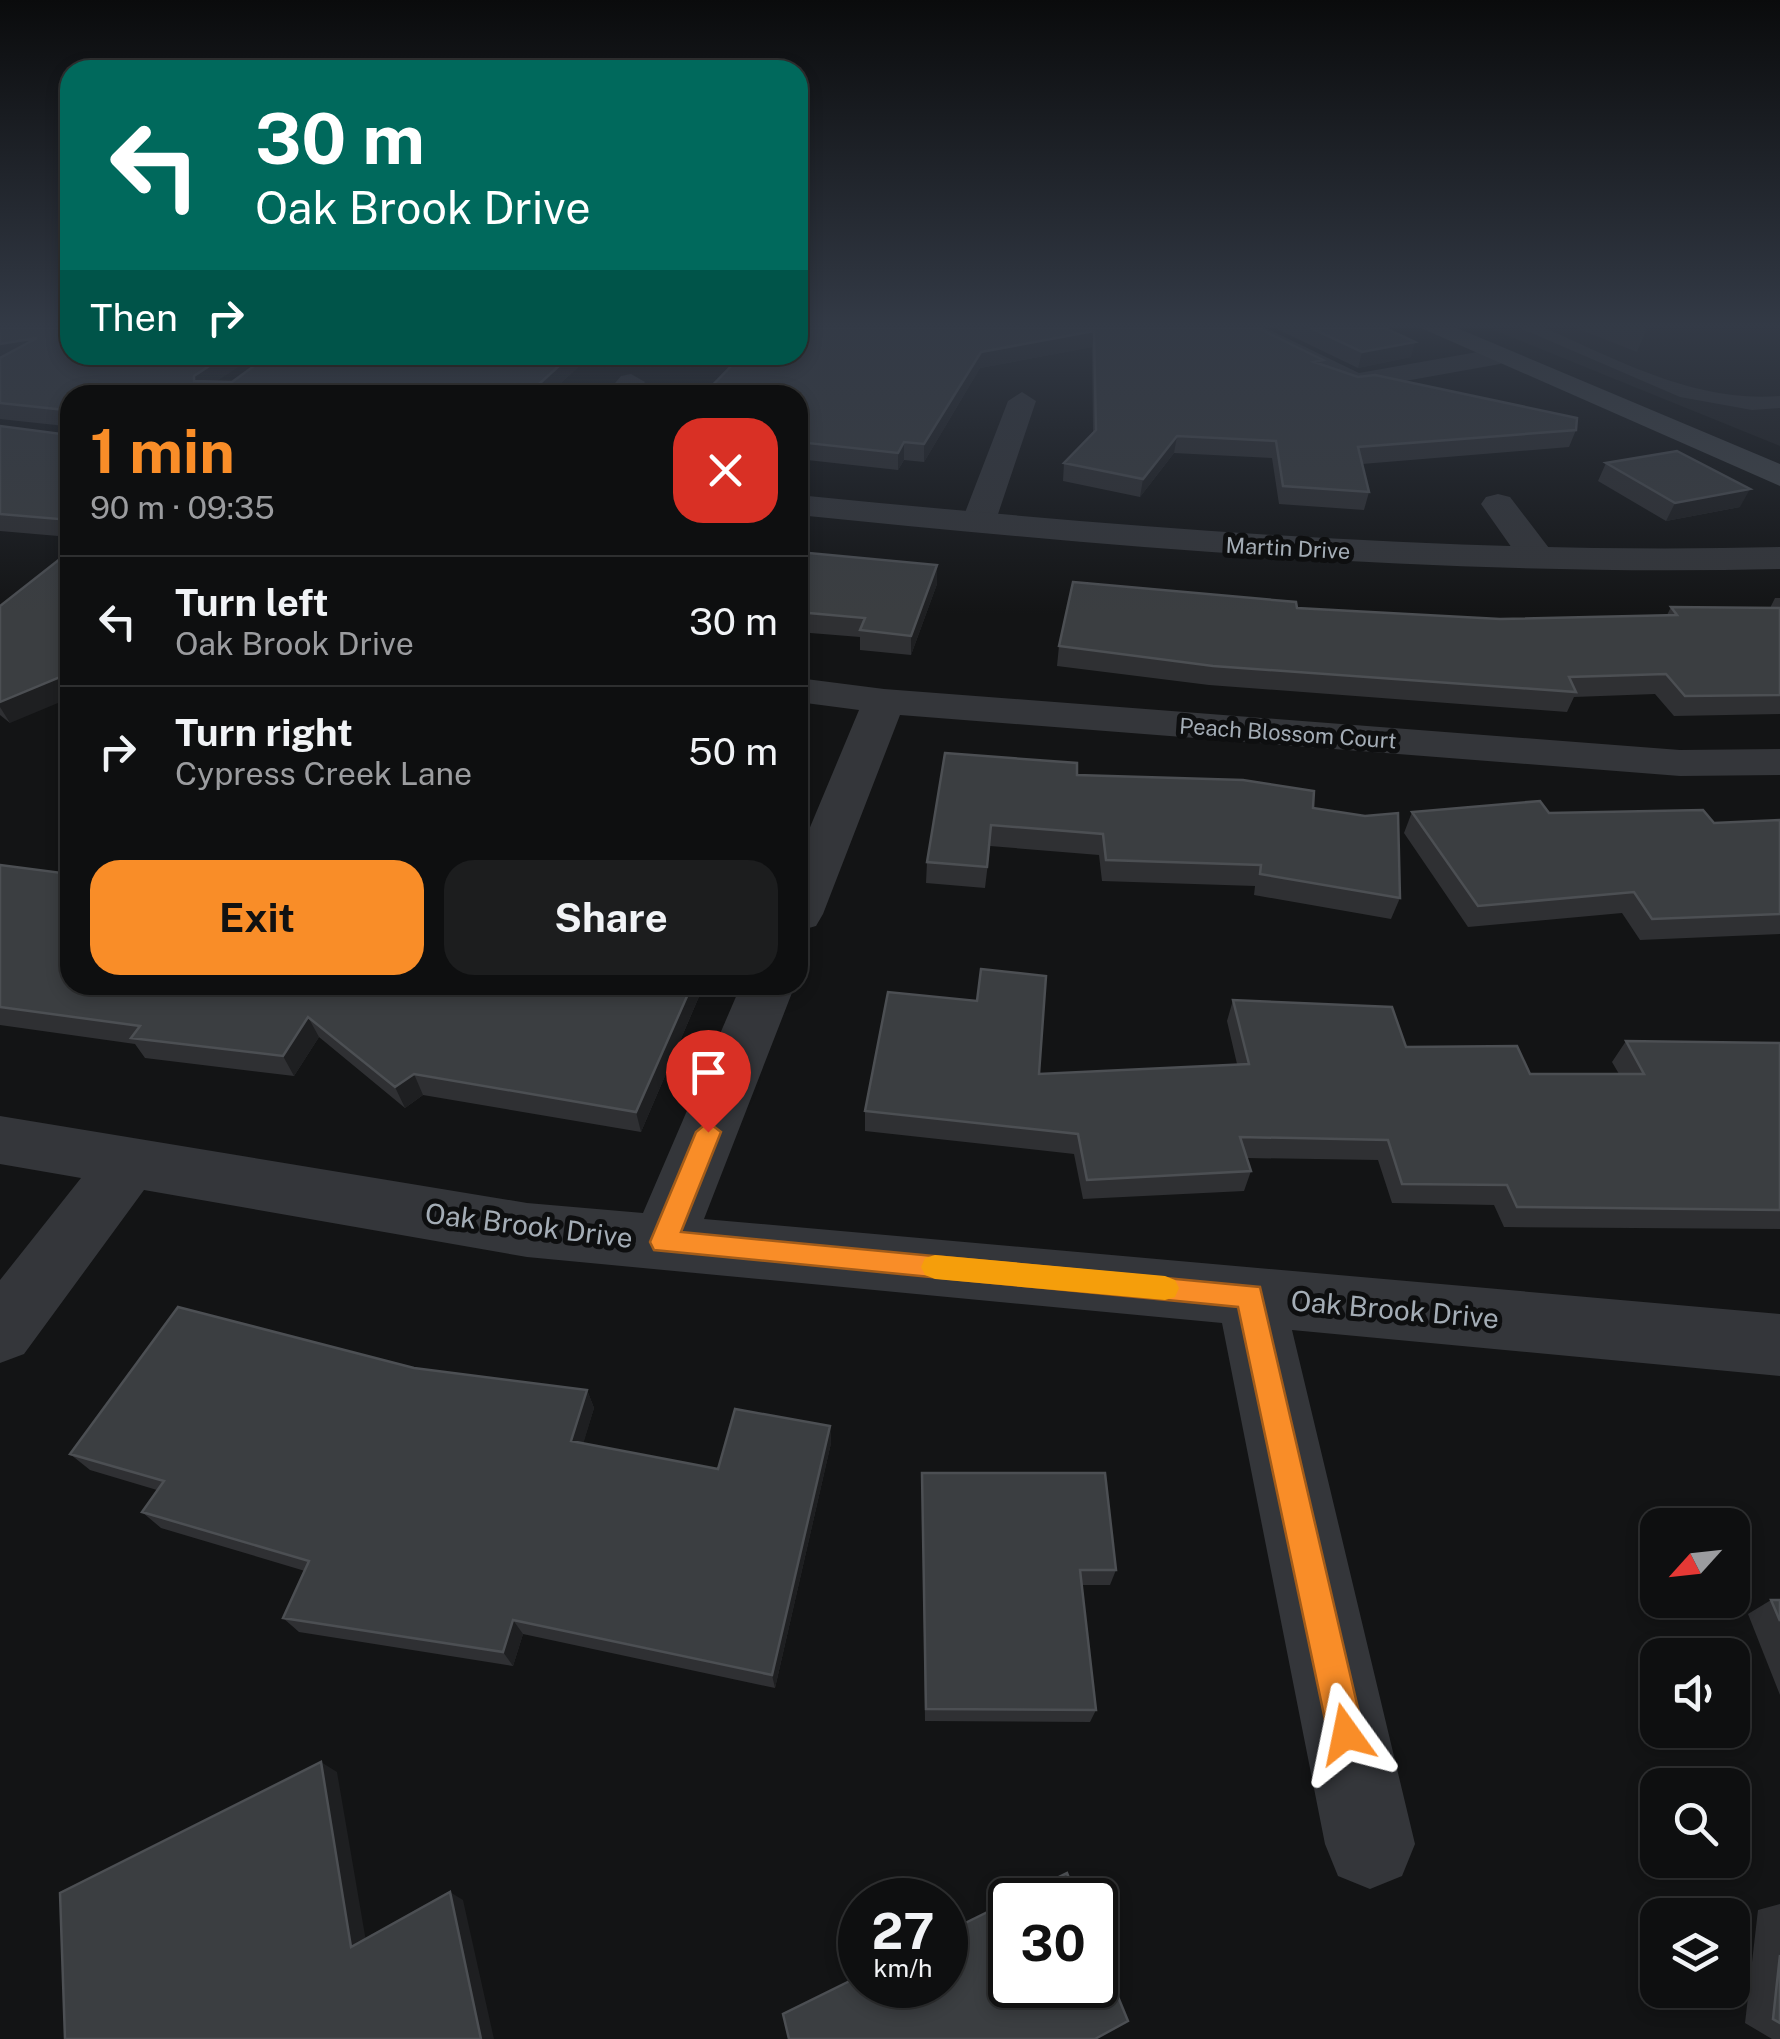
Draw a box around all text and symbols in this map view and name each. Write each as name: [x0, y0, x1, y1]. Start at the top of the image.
text: 30 m: [255, 97, 425, 180]
icon: left: [90, 100, 220, 230]
text: Oak Brook Drive: [255, 181, 591, 234]
icon: right: [198, 290, 253, 345]
text: Then: [90, 295, 178, 340]
text: 1 min: [90, 416, 235, 487]
button: close: [673, 418, 778, 523]
text: 90 m · 09:35: [90, 489, 275, 526]
street label: Martin Drive: [1225, 532, 1351, 564]
text: Turn left: [175, 580, 329, 625]
icon: left: [90, 594, 145, 649]
text: 30 m: [689, 599, 778, 644]
text: Oak Brook Drive: [175, 625, 414, 662]
text: Turn right: [175, 710, 353, 755]
street label: Peach Blossom Court: [1179, 712, 1397, 754]
icon: right: [90, 724, 145, 779]
text: 50 m: [688, 729, 778, 774]
text: Cypress Creek Lane: [175, 755, 472, 792]
button: Exit: [90, 860, 424, 975]
button: Share: [444, 860, 778, 975]
pin: [666, 1030, 751, 1133]
icon: arrive: [681, 1045, 736, 1100]
street label: Oak Brook Drive: [423, 1196, 635, 1254]
street label: Oak Brook Drive: [1289, 1283, 1501, 1335]
north arrow: [1640, 1508, 1750, 1618]
map controls: [1640, 1508, 1750, 2008]
button: sound: [1640, 1638, 1750, 1748]
position arrow: [1294, 1682, 1398, 1786]
button: search: [1640, 1768, 1750, 1878]
speed limit sign: 30: [988, 1878, 1118, 2008]
button: layers: [1640, 1898, 1750, 2008]
text: 27: [871, 1901, 935, 1960]
text: km/h: [874, 1953, 932, 1983]

